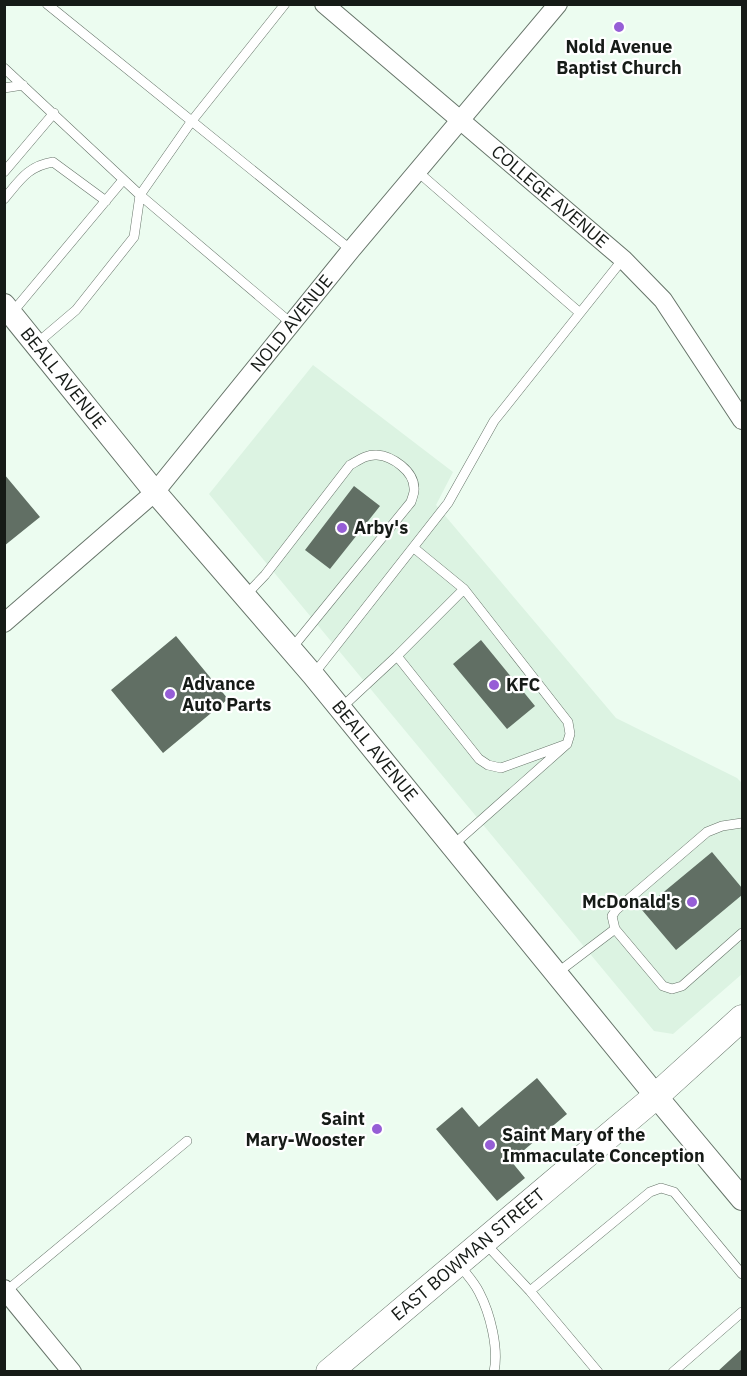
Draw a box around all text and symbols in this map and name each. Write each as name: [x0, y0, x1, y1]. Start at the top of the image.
marker: Nold Avenue Baptist Church: [612, 20, 626, 34]
place label: Nold Avenue Baptist Church: [556, 35, 682, 79]
street label: COLLEGE AVENUE: [487, 140, 614, 253]
street label: NOLD AVENUE: [245, 270, 337, 376]
street label: BEALL AVENUE: [16, 322, 111, 433]
place label: Arby's: [354, 516, 408, 539]
marker: Arby's: [335, 521, 349, 535]
place label: Advance Auto Parts: [182, 672, 271, 716]
place label: KFC: [506, 673, 541, 696]
marker: KFC: [487, 678, 501, 692]
marker: Advance Auto Parts: [163, 687, 177, 701]
street label: BEALL AVENUE: [327, 695, 423, 806]
place label: McDonald's: [582, 890, 680, 913]
marker: McDonald's: [685, 895, 699, 909]
place label: Saint Mary-Wooster: [246, 1107, 365, 1151]
marker: Saint Mary-Wooster: [370, 1122, 384, 1136]
place label: Saint Mary of the Immaculate Conception: [502, 1123, 705, 1167]
marker: Saint Mary of the Immaculate Conception: [483, 1138, 497, 1152]
street label: EAST BOWMAN STREET: [386, 1183, 549, 1326]

